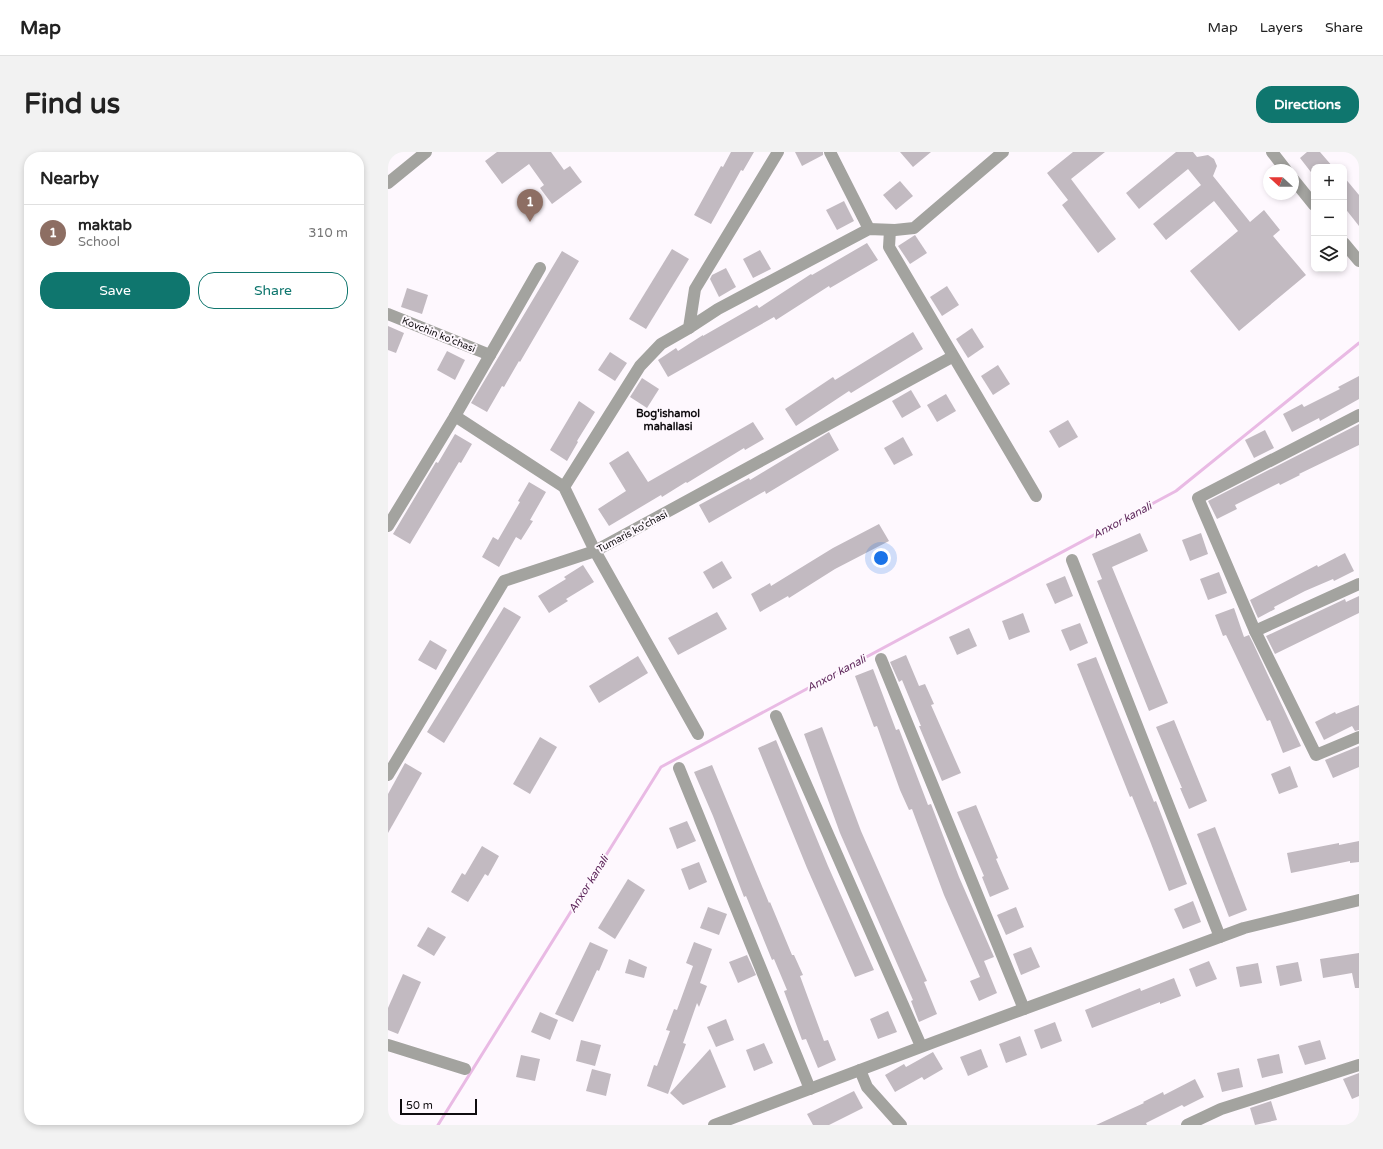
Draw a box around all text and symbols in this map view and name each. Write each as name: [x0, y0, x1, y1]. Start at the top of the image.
text: Map: [20, 17, 61, 39]
text: Map: [1208, 19, 1238, 36]
text: Layers: [1260, 19, 1303, 36]
text: Share: [1325, 19, 1363, 36]
button: Directions: [1256, 86, 1359, 123]
text: Find us: [24, 87, 120, 121]
north arrow: [1263, 164, 1299, 200]
map controls: [1311, 164, 1347, 272]
button: +: [1311, 164, 1347, 200]
text: Nearby: [40, 168, 99, 189]
pin: 1: [517, 189, 543, 222]
button: −: [1311, 200, 1347, 236]
text: maktab: [78, 216, 132, 234]
text: 1: [49, 225, 57, 241]
text: 310 m: [308, 225, 348, 241]
text: School: [78, 234, 120, 250]
button: layers: [1311, 236, 1347, 272]
button: Save: [40, 272, 190, 309]
button: Share: [198, 272, 348, 309]
street label: Kovchin ko'chasi: [400, 315, 477, 355]
district label: Bog'ishamol mahallasi: [636, 407, 700, 433]
water label: Anxor kanali: [1091, 499, 1155, 541]
street label: Tumaris ko'chasi: [595, 508, 670, 555]
your location: [871, 548, 891, 568]
water label: Anxor kanali: [805, 652, 869, 694]
water label: Anxor kanali: [566, 852, 612, 915]
scale bar: [400, 1097, 477, 1116]
text: 50 m: [406, 1099, 433, 1112]

